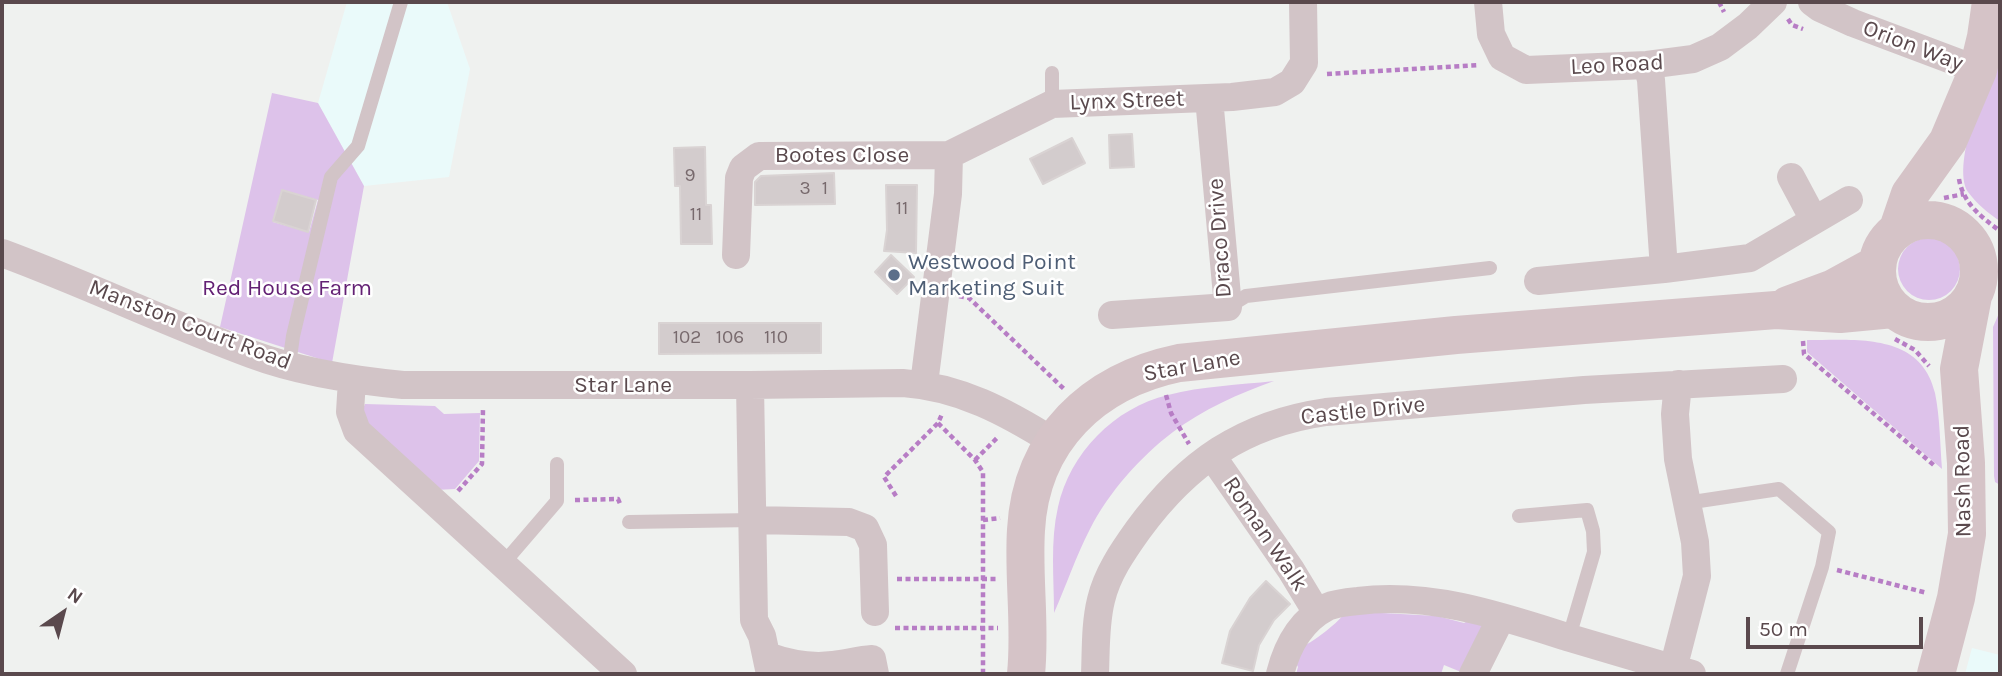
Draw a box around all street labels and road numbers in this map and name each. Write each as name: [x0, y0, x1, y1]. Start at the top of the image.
street label: Orion Way: [1859, 14, 1967, 78]
street label: Leo Road: [1570, 49, 1664, 81]
street label: Lynx Street: [1069, 85, 1185, 117]
street label: Bootes Close: [775, 141, 909, 169]
street label: Draco Drive: [1202, 177, 1238, 299]
street label: Manston Court Road: [85, 274, 295, 376]
street label: Star Lane: [1141, 344, 1243, 388]
street label: Star Lane: [574, 371, 672, 399]
street label: Castle Drive: [1299, 391, 1427, 431]
street label: Nash Road: [1948, 424, 1978, 538]
street label: Roman Walk: [1217, 472, 1313, 596]

